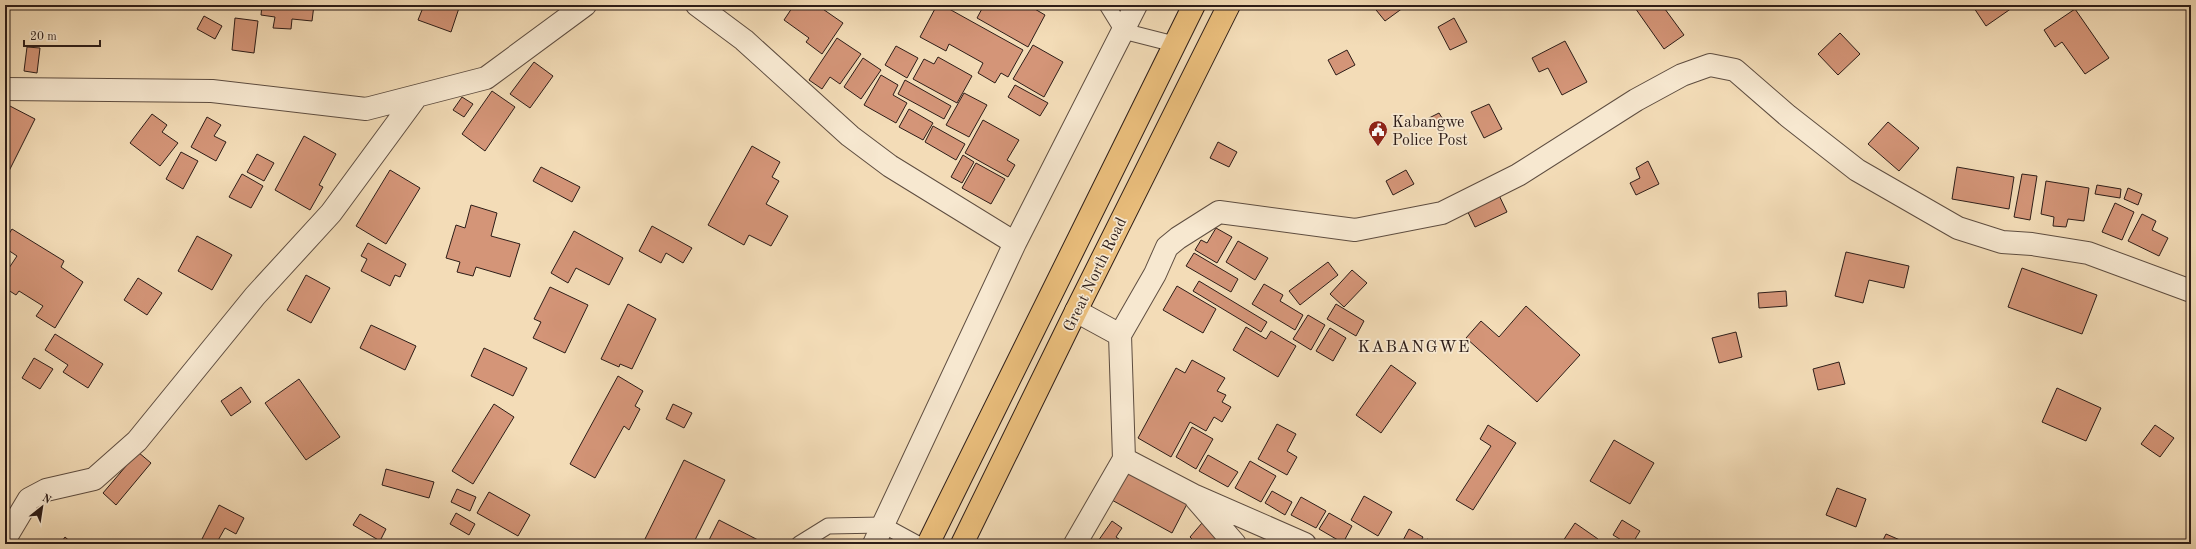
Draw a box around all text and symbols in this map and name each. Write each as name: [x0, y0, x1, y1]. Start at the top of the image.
scale bar: [24, 22, 100, 48]
text: 20 m: [30, 31, 57, 43]
place label: Kabangwe Police Post: [1392, 115, 1468, 149]
public building icon: Kabangwe Police Post: [1367, 119, 1389, 147]
street label: Great North Road: [1061, 215, 1130, 334]
district label: KABANGWE: [1357, 339, 1471, 356]
north arrow: [22, 487, 62, 527]
text: N: [40, 493, 53, 507]

